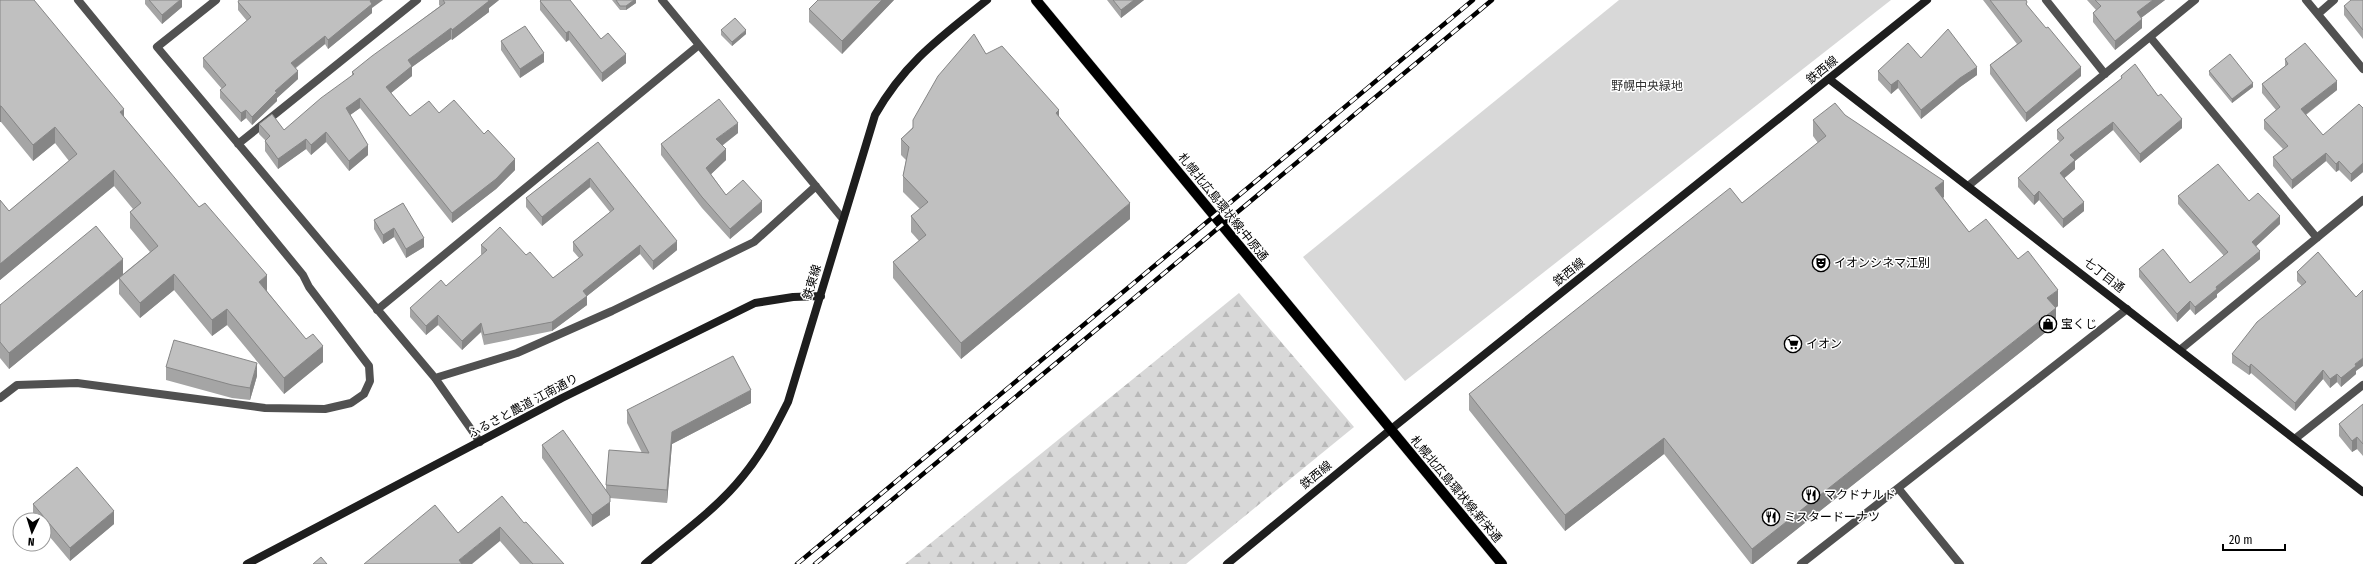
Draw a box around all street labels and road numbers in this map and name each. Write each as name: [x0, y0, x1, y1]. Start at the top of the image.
street label: 鉄西線: [1804, 53, 1840, 87]
street label: 札幌北広島環状線;中原通: [1175, 150, 1271, 264]
street label: 鉄西線: [1551, 255, 1587, 289]
street label: 七丁目通: [2081, 255, 2127, 295]
street label: 鉄東線: [800, 263, 824, 301]
street label: ふるさと農道 江南通り: [465, 371, 581, 441]
street label: 札幌北広島環状線;新栄通: [1407, 433, 1505, 545]
street label: 鉄西線: [1298, 458, 1334, 492]

